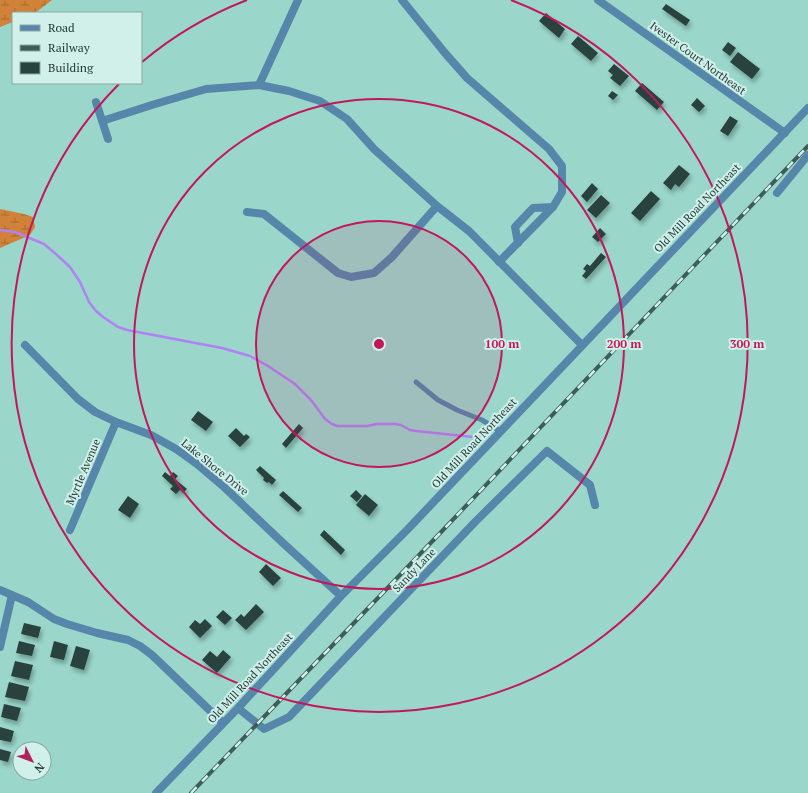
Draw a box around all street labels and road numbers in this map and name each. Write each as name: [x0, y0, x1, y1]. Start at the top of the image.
street label: Ivester Court Northeast: [647, 19, 749, 97]
street label: Old Mill Road Northeast: [651, 161, 743, 255]
street label: Old Mill Road Northeast: [428, 395, 520, 491]
street label: Myrtle Avenue: [63, 436, 103, 507]
street label: Lake Shore Drive: [179, 436, 252, 499]
street label: Sandy Lane: [390, 545, 439, 595]
street label: Old Mill Road Northeast: [204, 630, 296, 726]

